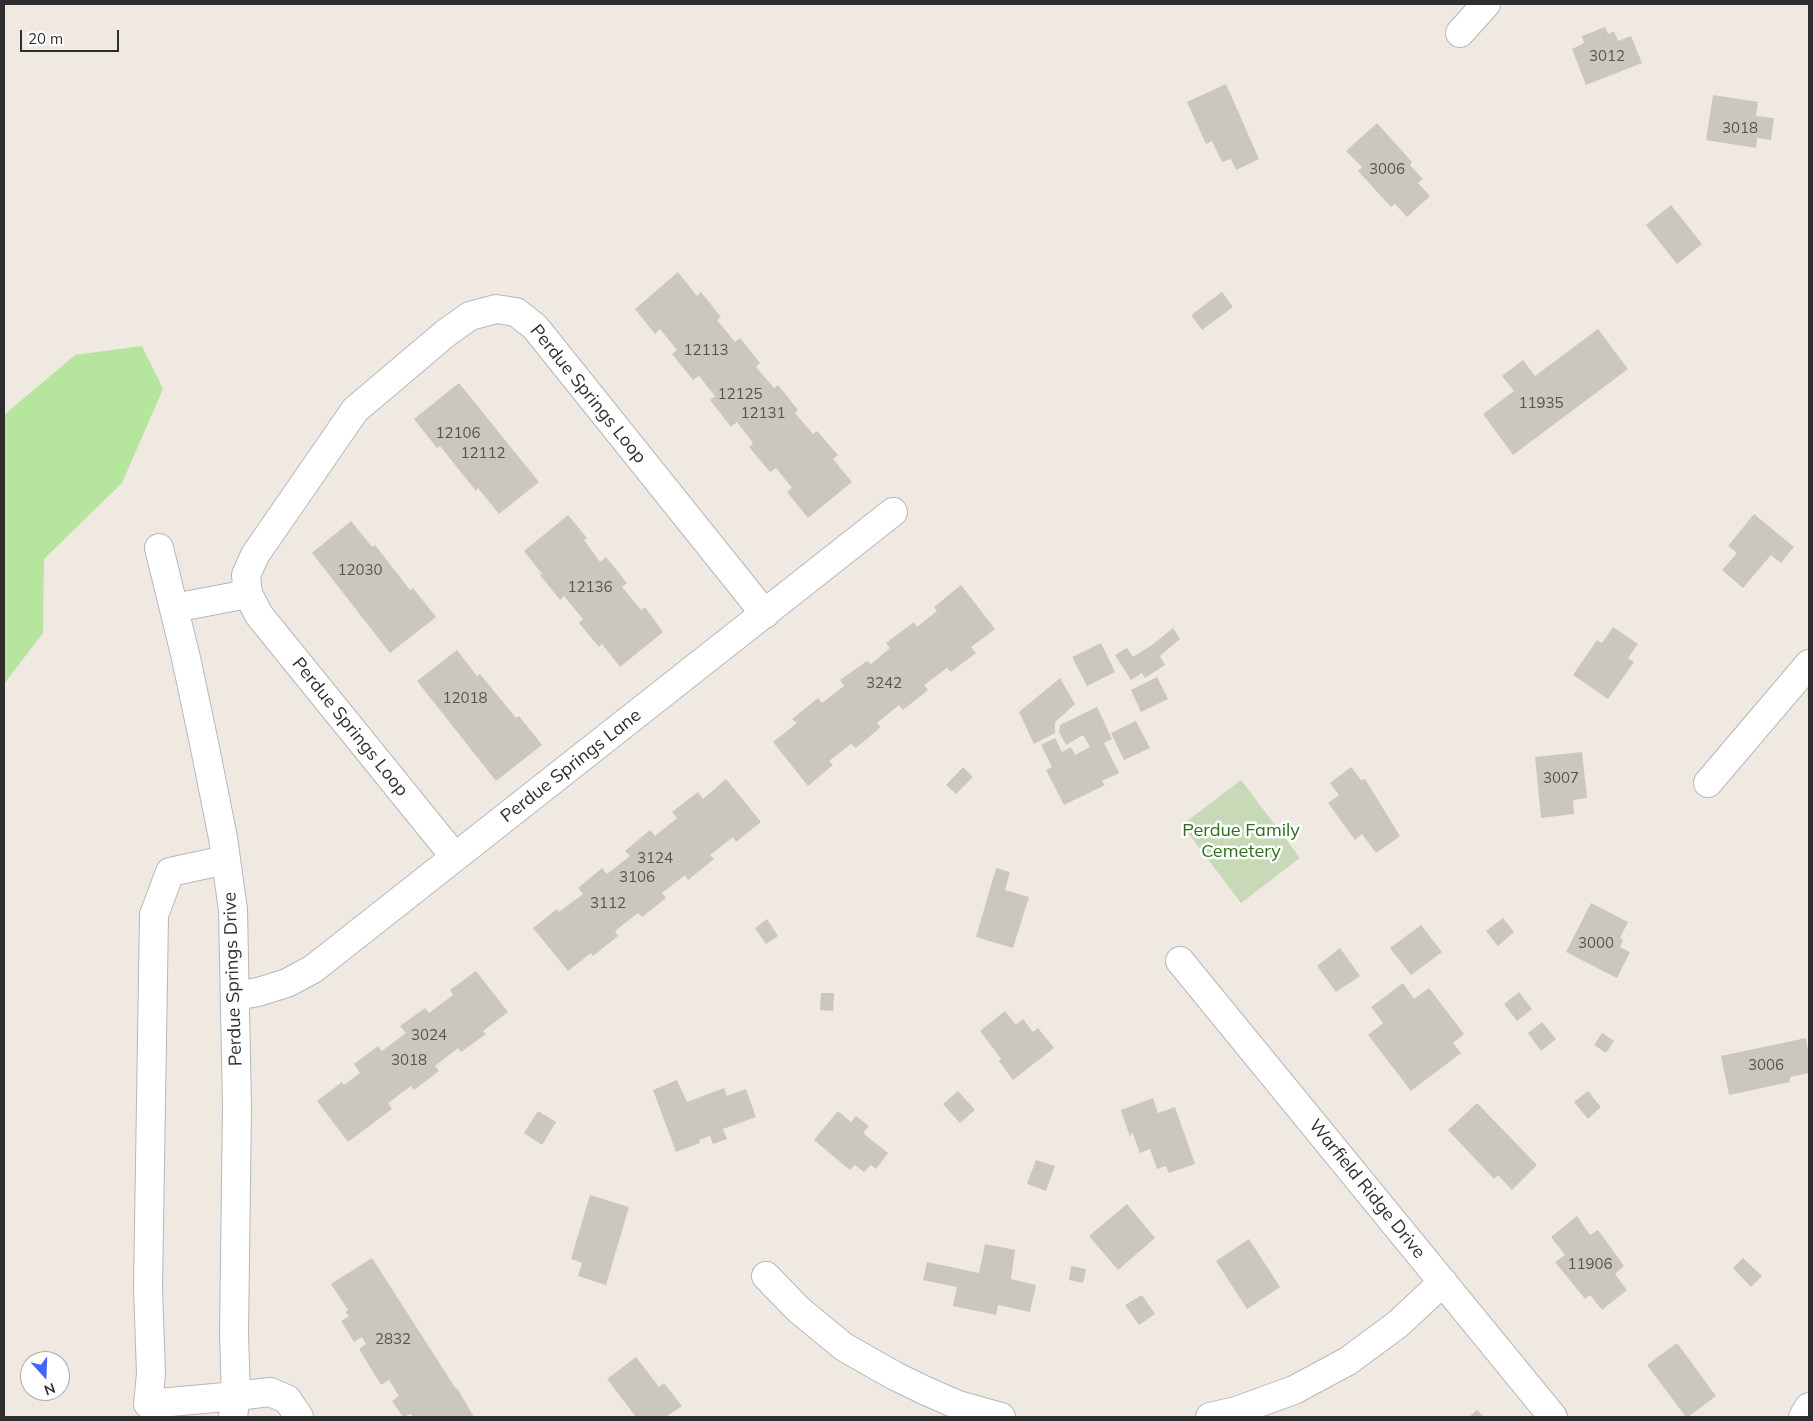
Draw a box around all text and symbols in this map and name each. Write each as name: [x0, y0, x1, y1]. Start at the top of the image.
scale bar: [22, 20, 121, 52]
text: 20 m: [28, 29, 63, 48]
house number: 3012: [1589, 47, 1625, 65]
house number: 3018: [1722, 119, 1758, 137]
house number: 3006: [1369, 160, 1405, 178]
street label: Perdue Springs Loop: [525, 320, 651, 468]
house number: 12113: [684, 341, 728, 359]
house number: 12125: [718, 385, 762, 403]
house number: 11935: [1519, 394, 1563, 412]
house number: 12131: [741, 404, 785, 422]
house number: 12106: [436, 424, 480, 442]
house number: 12112: [461, 444, 505, 462]
house number: 12030: [338, 561, 382, 579]
house number: 12136: [568, 578, 612, 596]
street label: Perdue Springs Loop: [287, 653, 413, 801]
house number: 3242: [866, 674, 902, 692]
house number: 12018: [443, 689, 487, 707]
street label: Perdue Springs Lane: [497, 705, 645, 827]
house number: 3007: [1543, 769, 1579, 787]
park label: Perdue Family Cemetery: [1182, 820, 1300, 862]
house number: 3124: [637, 849, 673, 867]
house number: 3106: [619, 868, 655, 886]
street label: Perdue Springs Drive: [219, 891, 247, 1067]
house number: 3112: [590, 894, 626, 912]
house number: 3000: [1578, 934, 1614, 952]
house number: 3024: [411, 1026, 447, 1044]
house number: 3018: [391, 1051, 427, 1069]
house number: 3006: [1748, 1056, 1784, 1074]
street label: Warfield Ridge Drive: [1304, 1115, 1430, 1263]
house number: 11906: [1568, 1255, 1612, 1273]
house number: 2832: [375, 1330, 411, 1348]
north arrow: [20, 1351, 70, 1401]
text: N: [42, 1379, 58, 1399]

